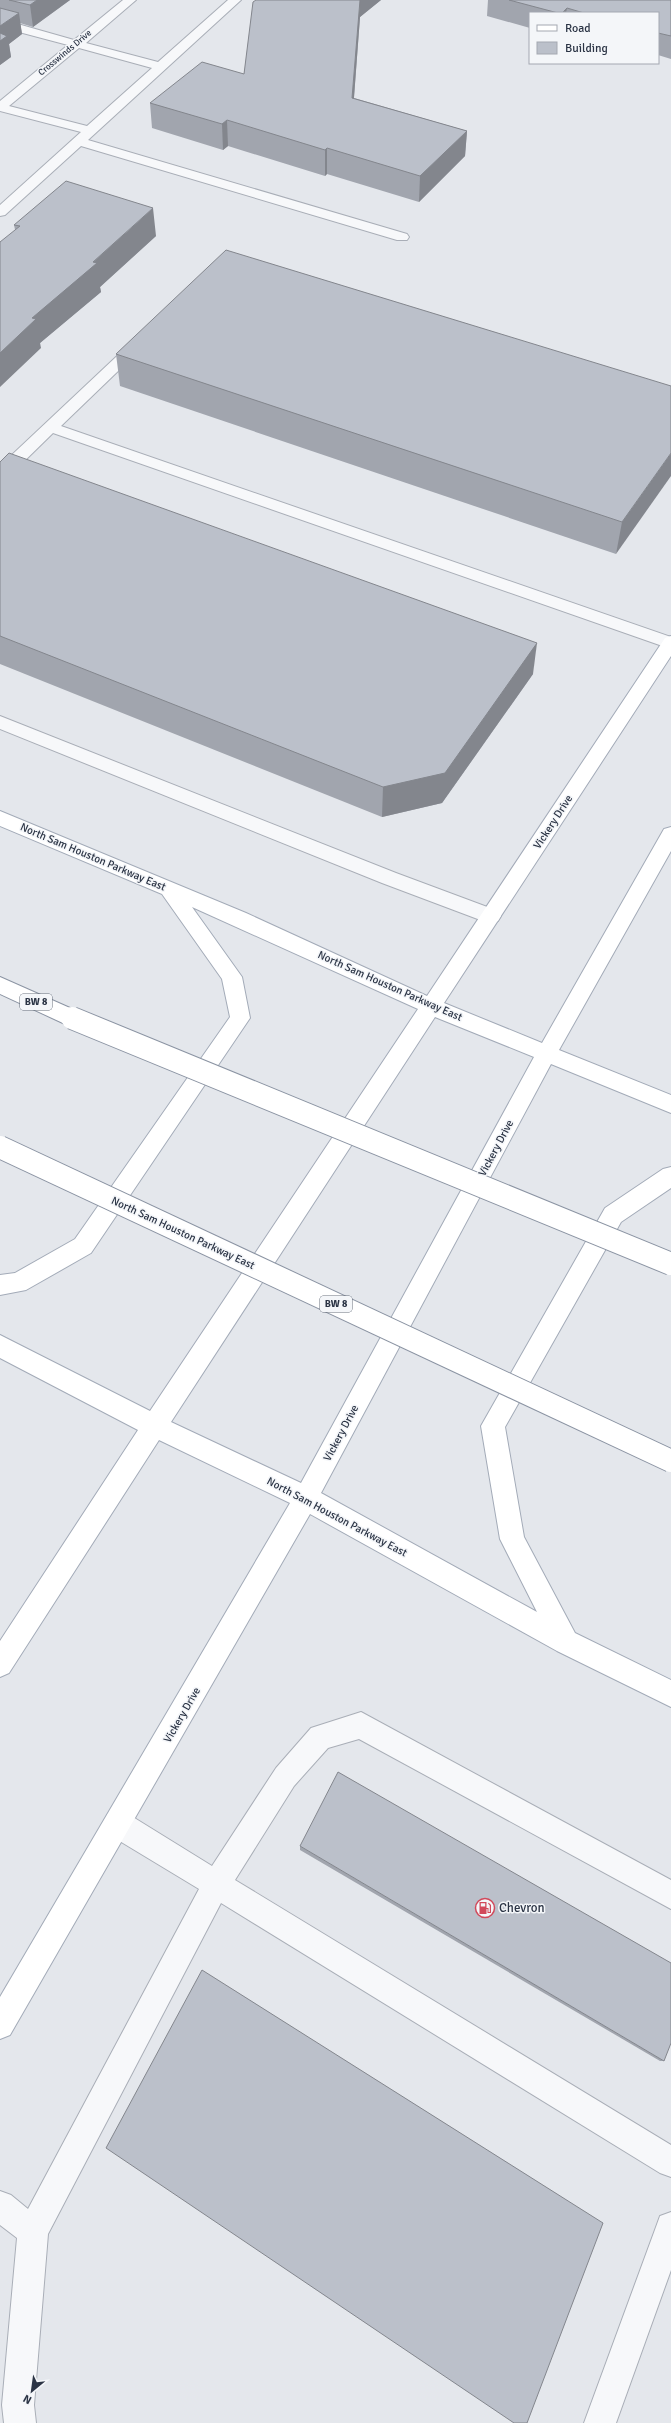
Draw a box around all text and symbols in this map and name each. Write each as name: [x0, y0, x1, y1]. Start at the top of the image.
legend: [529, 12, 659, 64]
text: Road: [565, 21, 591, 36]
street label: Crosswinds Drive: [36, 27, 94, 78]
text: Building: [565, 41, 608, 56]
street label: Vickery Drive: [531, 793, 575, 851]
street label: North Sam Houston Parkway East: [18, 820, 168, 894]
street label: North Sam Houston Parkway East: [316, 948, 464, 1024]
road number: BW 8: [20, 994, 52, 1010]
street label: Vickery Drive: [476, 1118, 516, 1178]
street label: North Sam Houston Parkway East: [109, 1194, 257, 1272]
road number: BW 8: [320, 1296, 352, 1312]
street label: Vickery Drive: [321, 1403, 361, 1463]
street label: North Sam Houston Parkway East: [265, 1474, 409, 1560]
street label: Vickery Drive: [161, 1685, 203, 1745]
fuel station icon: Chevron: [474, 1897, 496, 1919]
place label: Chevron: [499, 1900, 545, 1916]
north arrow: [12, 2371, 52, 2411]
text: N: [21, 2392, 34, 2407]

